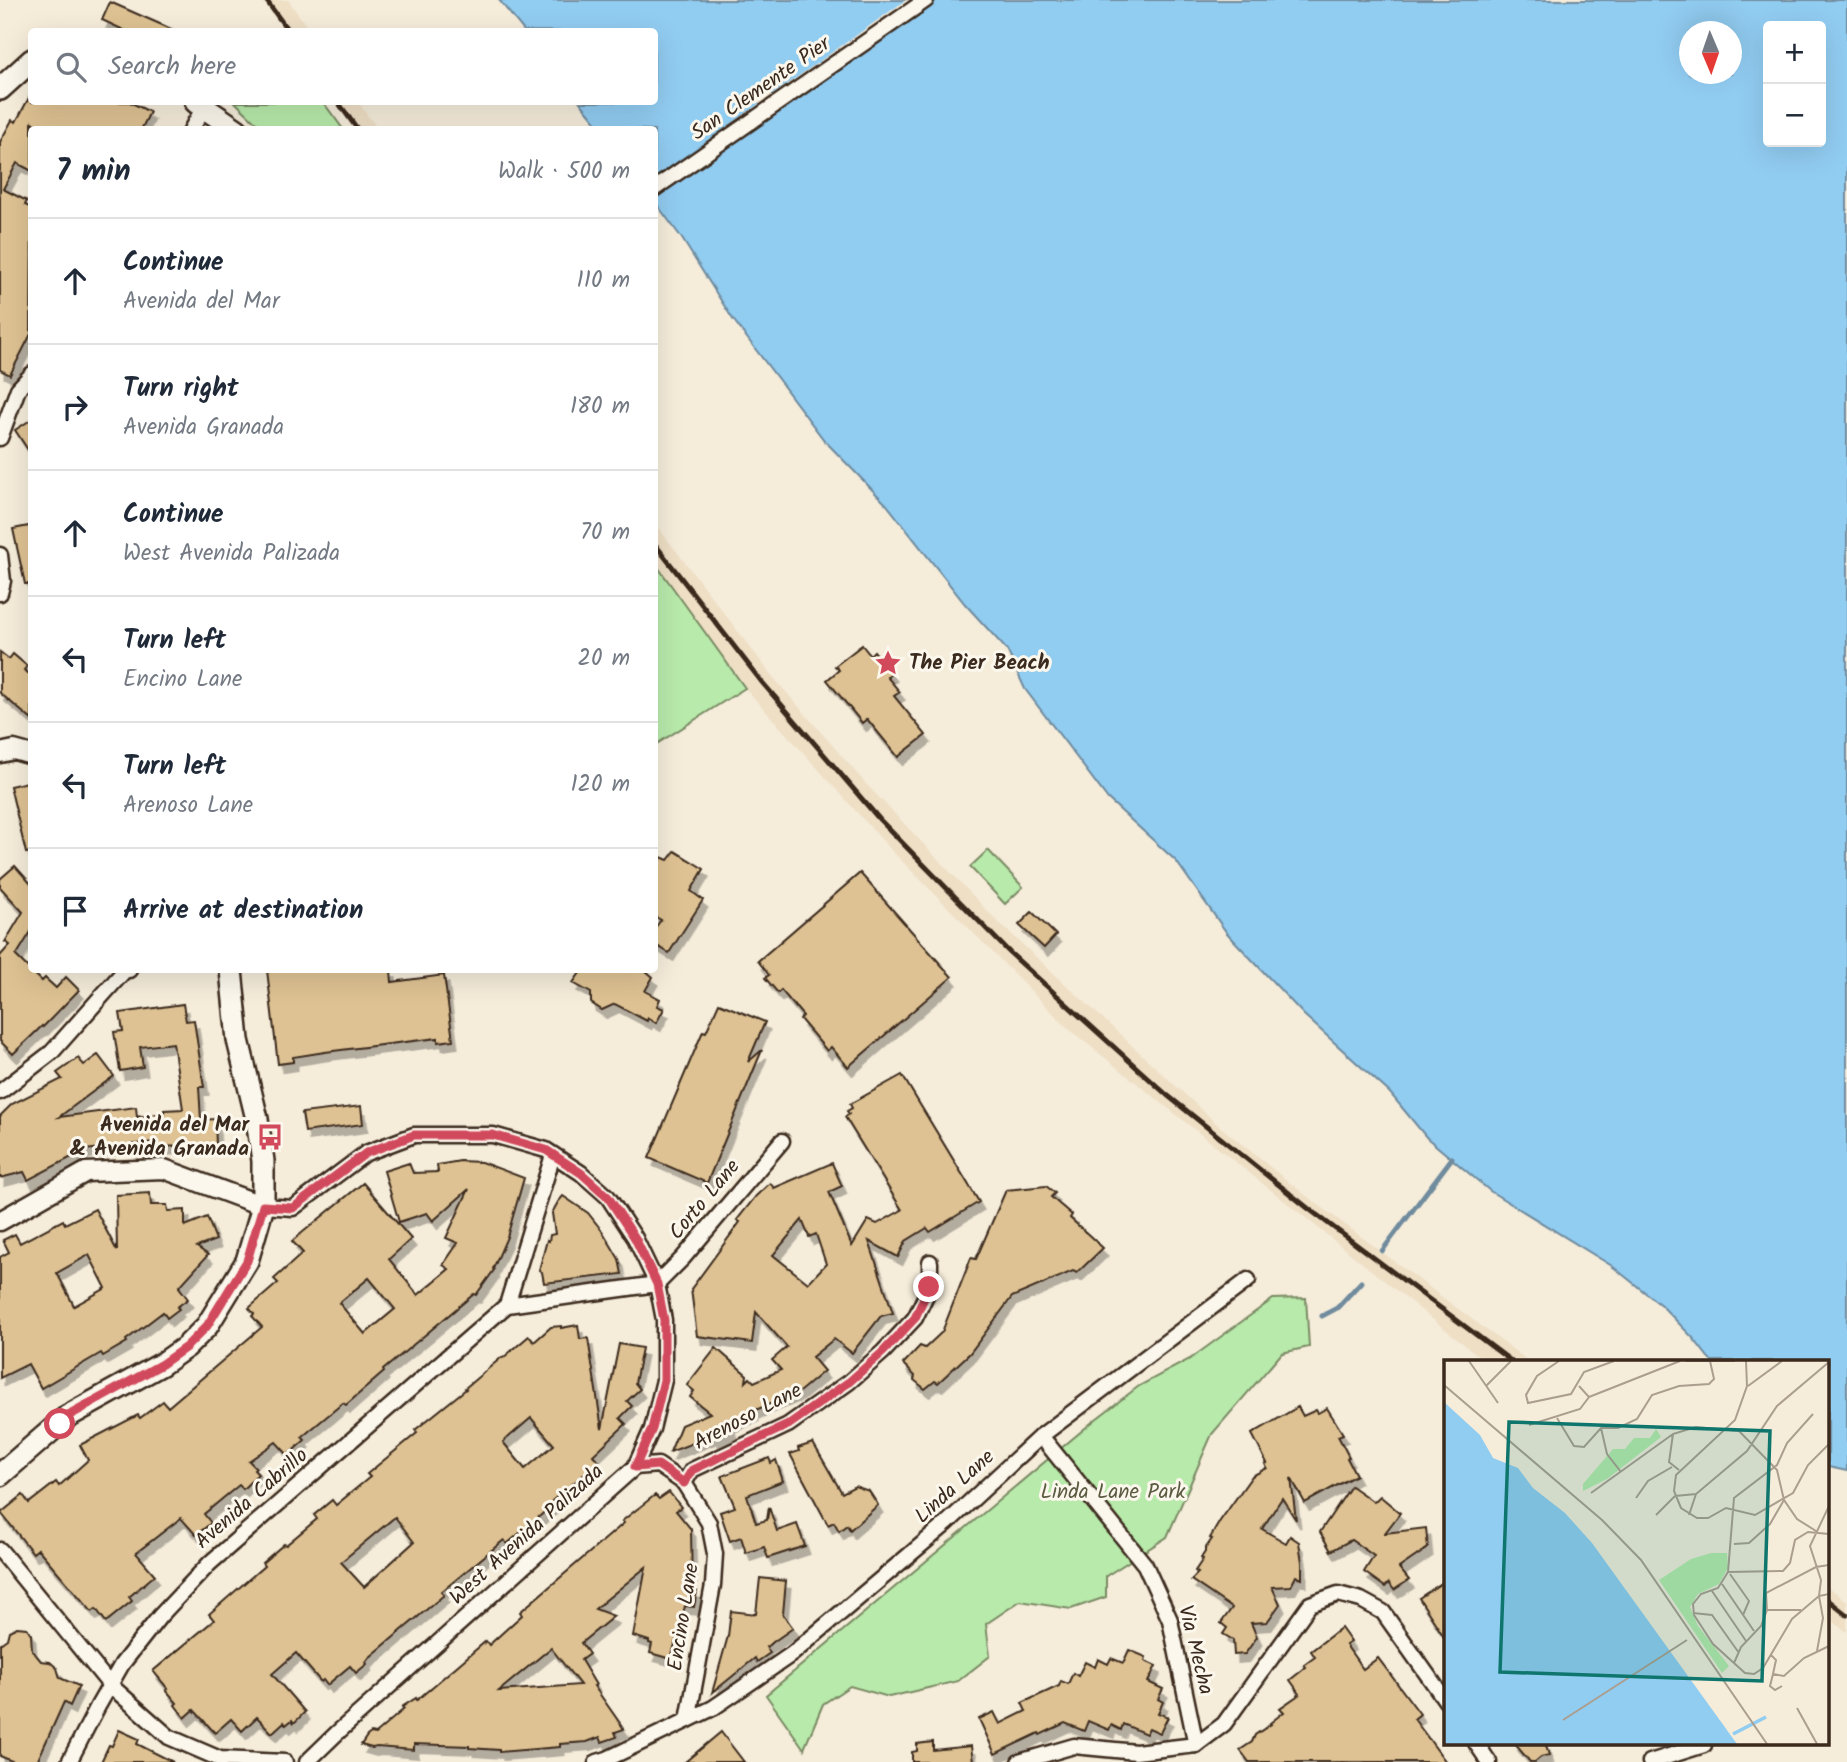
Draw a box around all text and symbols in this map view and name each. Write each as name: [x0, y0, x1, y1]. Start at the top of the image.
north arrow: [1679, 21, 1742, 84]
map controls: [1763, 21, 1826, 147]
button: +: [1763, 21, 1826, 84]
search box: [28, 28, 658, 105]
street label: San Clemente Pier: [684, 28, 838, 150]
text: Search here: [108, 46, 236, 88]
icon: search: [52, 48, 90, 86]
button: −: [1763, 84, 1826, 147]
text: 7 min: [56, 148, 131, 196]
text: Walk · 500 m: [498, 154, 630, 190]
text: Continue: [123, 242, 224, 284]
icon: ahead: [56, 262, 94, 300]
text: 110 m: [577, 263, 630, 299]
text: Avenida del Mar: [123, 284, 280, 320]
text: Turn right: [123, 368, 239, 410]
icon: right: [56, 388, 94, 426]
text: 180 m: [570, 389, 630, 425]
text: Avenida Granada: [123, 410, 284, 446]
text: Continue: [123, 494, 224, 536]
icon: ahead: [56, 514, 94, 552]
text: 70 m: [580, 515, 630, 551]
text: West Avenida Palizada: [123, 536, 340, 572]
text: Turn left: [123, 620, 226, 662]
icon: left: [56, 640, 94, 678]
text: 20 m: [578, 641, 630, 677]
place label: The Pier Beach: [909, 647, 1050, 680]
place icon: The Pier Beach: [873, 648, 903, 678]
text: Encino Lane: [123, 662, 242, 698]
text: Turn left: [123, 746, 226, 788]
icon: left: [56, 766, 94, 804]
text: 120 m: [570, 767, 630, 803]
text: Arenoso Lane: [123, 788, 253, 824]
text: Arrive at destination: [123, 890, 363, 932]
icon: arrive: [56, 892, 94, 930]
place label: Avenida del Mar & Avenida Granada: [70, 1109, 250, 1166]
bus stop icon: Avenida del Mar & Avenida Granada: [255, 1122, 285, 1152]
street label: Corto Lane: [661, 1152, 749, 1248]
route end: [913, 1271, 944, 1302]
inset map: [1444, 1360, 1829, 1744]
street label: Arenoso Lane: [688, 1374, 809, 1459]
route start: [44, 1408, 75, 1439]
street label: Avenida Cabrillo: [188, 1440, 316, 1558]
street label: Linda Lane: [907, 1441, 1003, 1532]
street label: West Avenida Palizada: [442, 1456, 612, 1614]
park label: Linda Lane Park: [1041, 1476, 1186, 1509]
street label: Encino Lane: [659, 1560, 709, 1673]
street label: Via Mecha: [1168, 1602, 1222, 1698]

